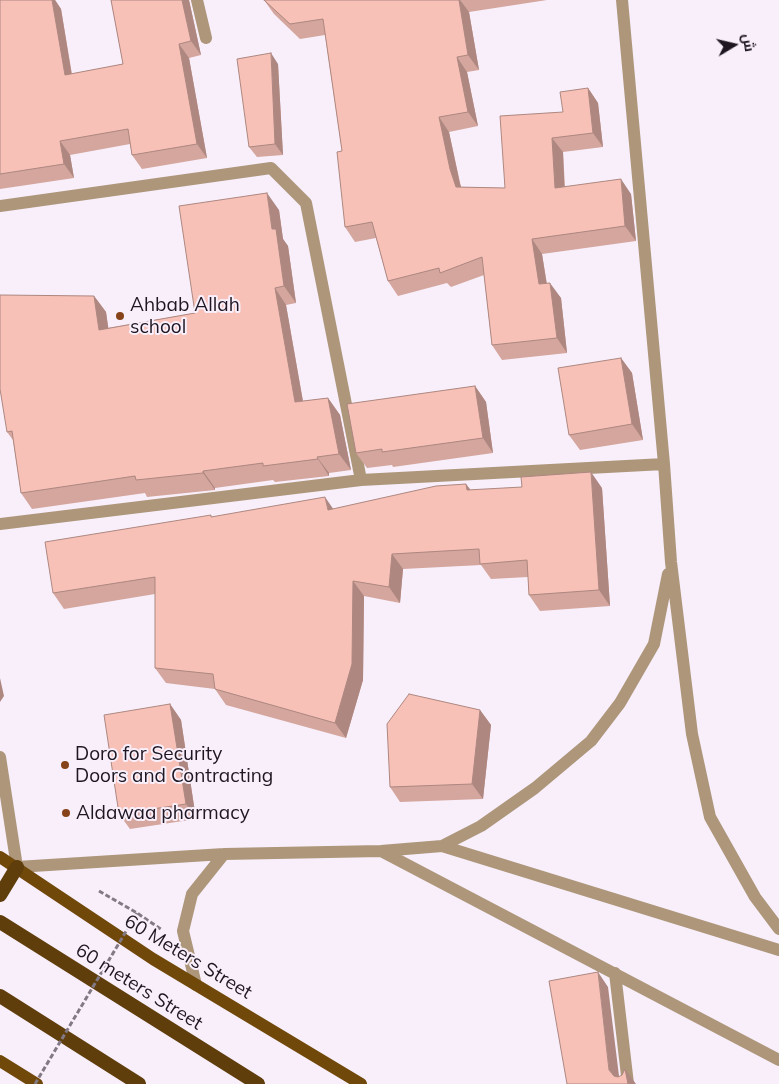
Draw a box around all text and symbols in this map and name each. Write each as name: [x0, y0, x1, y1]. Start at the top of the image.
north arrow: [709, 20, 759, 70]
text: ش: [739, 32, 759, 53]
place label: Ahbab Allah school: [130, 294, 240, 338]
marker: Ahbab Allah school: [114, 310, 126, 322]
place label: Doro for Security Doors and Contracting: [75, 743, 273, 787]
marker: Doro for Security Doors and Contracting: [59, 759, 71, 771]
place label: Aldawaa pharmacy: [76, 802, 250, 824]
marker: Aldawaa pharmacy: [60, 807, 72, 819]
street label: 60 Meters Street: [120, 910, 256, 1004]
street label: 60 meters Street: [71, 939, 207, 1035]

